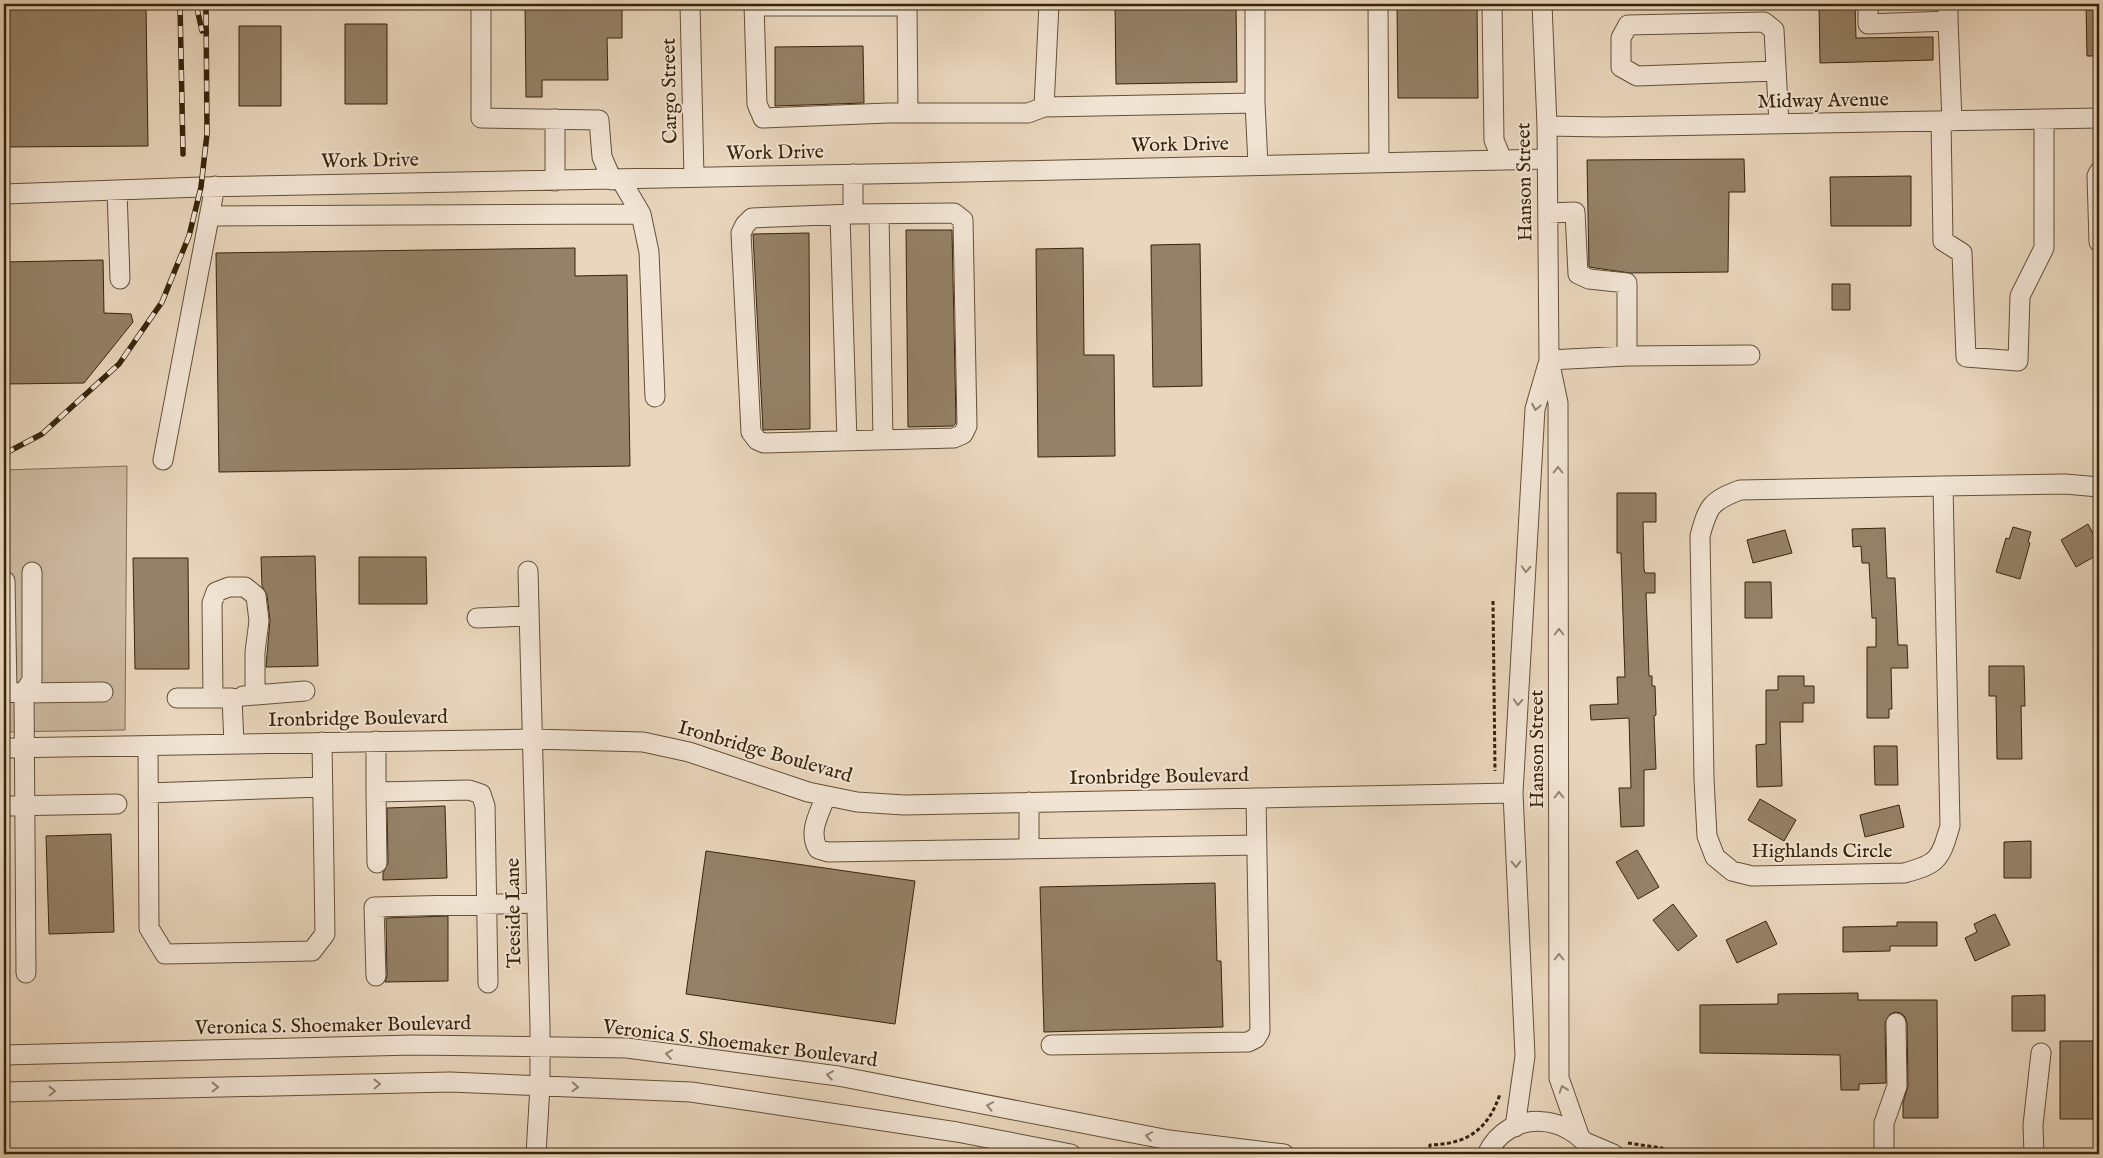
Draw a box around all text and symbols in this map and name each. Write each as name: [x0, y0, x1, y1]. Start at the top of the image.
street label: Cargo Street: [657, 38, 683, 144]
street label: Midway Avenue: [1757, 87, 1889, 115]
street label: Hanson Street: [1511, 122, 1539, 242]
street label: Work Drive: [1131, 132, 1229, 158]
street label: Work Drive: [726, 140, 824, 166]
street label: Work Drive: [321, 148, 419, 174]
one-way arrow: [1532, 403, 1542, 412]
one-way arrow: [1553, 465, 1563, 473]
one-way arrow: [1520, 565, 1531, 573]
one-way arrow: [1554, 628, 1564, 636]
street label: Hanson Street: [1525, 689, 1550, 808]
one-way arrow: [1513, 698, 1524, 706]
street label: Ironbridge Boulevard: [268, 705, 448, 733]
street label: Ironbridge Boulevard: [675, 715, 855, 789]
street label: Ironbridge Boulevard: [1069, 763, 1249, 791]
one-way arrow: [1554, 790, 1564, 798]
street label: Highlands Circle: [1752, 839, 1892, 864]
street label: Teeside Lane: [501, 858, 527, 968]
one-way arrow: [1511, 860, 1522, 868]
one-way arrow: [1554, 953, 1564, 960]
street label: Veronica S. Shoemaker Boulevard: [194, 1011, 472, 1041]
street label: Veronica S. Shoemaker Boulevard: [600, 1015, 879, 1073]
one-way arrow: [665, 1049, 673, 1060]
one-way arrow: [826, 1070, 834, 1081]
one-way arrow: [374, 1078, 382, 1089]
one-way arrow: [211, 1082, 219, 1093]
one-way arrow: [571, 1082, 579, 1093]
one-way arrow: [1559, 1085, 1569, 1094]
one-way arrow: [49, 1086, 57, 1097]
one-way arrow: [985, 1101, 994, 1111]
one-way arrow: [1145, 1132, 1154, 1142]

